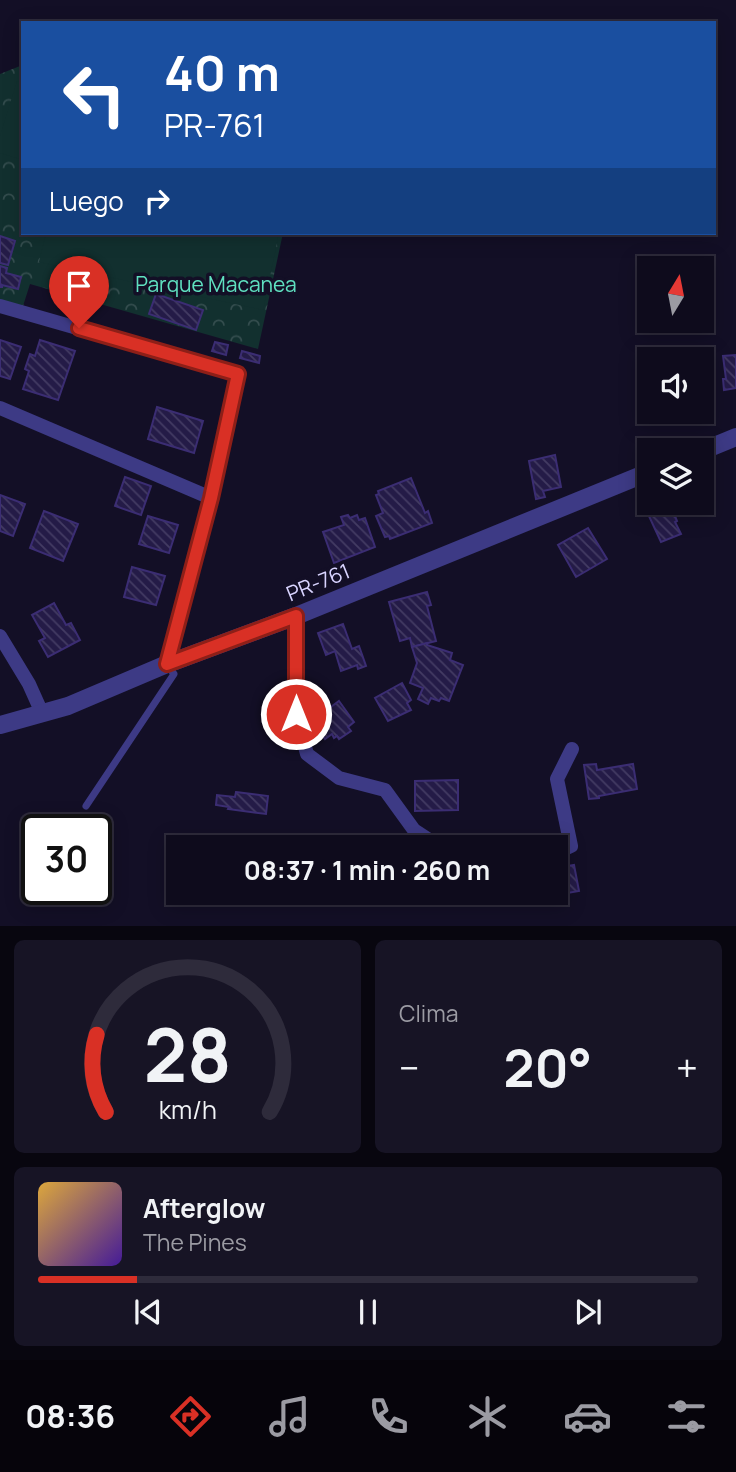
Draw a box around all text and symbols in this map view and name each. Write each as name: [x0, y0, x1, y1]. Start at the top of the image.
text: 40 m: [164, 39, 280, 106]
icon: left: [49, 49, 140, 140]
text: PR-761: [164, 103, 265, 147]
icon: right: [138, 182, 176, 220]
text: Luego: [49, 183, 124, 219]
pin: [49, 256, 109, 328]
north arrow: [637, 256, 714, 332]
map controls: [637, 256, 714, 515]
icon: arrive: [60, 267, 98, 305]
park label: Parque Macanea: [135, 270, 297, 298]
button: sound: [637, 347, 714, 424]
button: layers: [637, 438, 714, 515]
street label: PR-761: [282, 557, 354, 607]
position arrow: [259, 677, 333, 751]
speed limit sign: 30: [21, 814, 112, 905]
text: 08:37 · 1 min · 260 m: [244, 852, 490, 888]
text: Clima: [399, 997, 458, 1029]
text: 28: [144, 1005, 231, 1105]
text: 20°: [504, 1032, 592, 1103]
text: −: [399, 1041, 420, 1093]
text: +: [676, 1041, 698, 1093]
text: km/h: [158, 1092, 217, 1127]
text: Afterglow: [143, 1190, 265, 1226]
text: The Pines: [143, 1226, 247, 1258]
icon: previous: [129, 1293, 167, 1331]
icon: pause: [349, 1293, 387, 1331]
icon: next: [569, 1293, 607, 1331]
icon: directions: [166, 1392, 215, 1441]
icon: music: [265, 1392, 314, 1441]
icon: phone: [364, 1392, 413, 1441]
icon: climate: [463, 1392, 512, 1441]
icon: car: [563, 1392, 612, 1441]
icon: filters: [662, 1392, 711, 1441]
text: 08:36: [25, 1394, 115, 1438]

